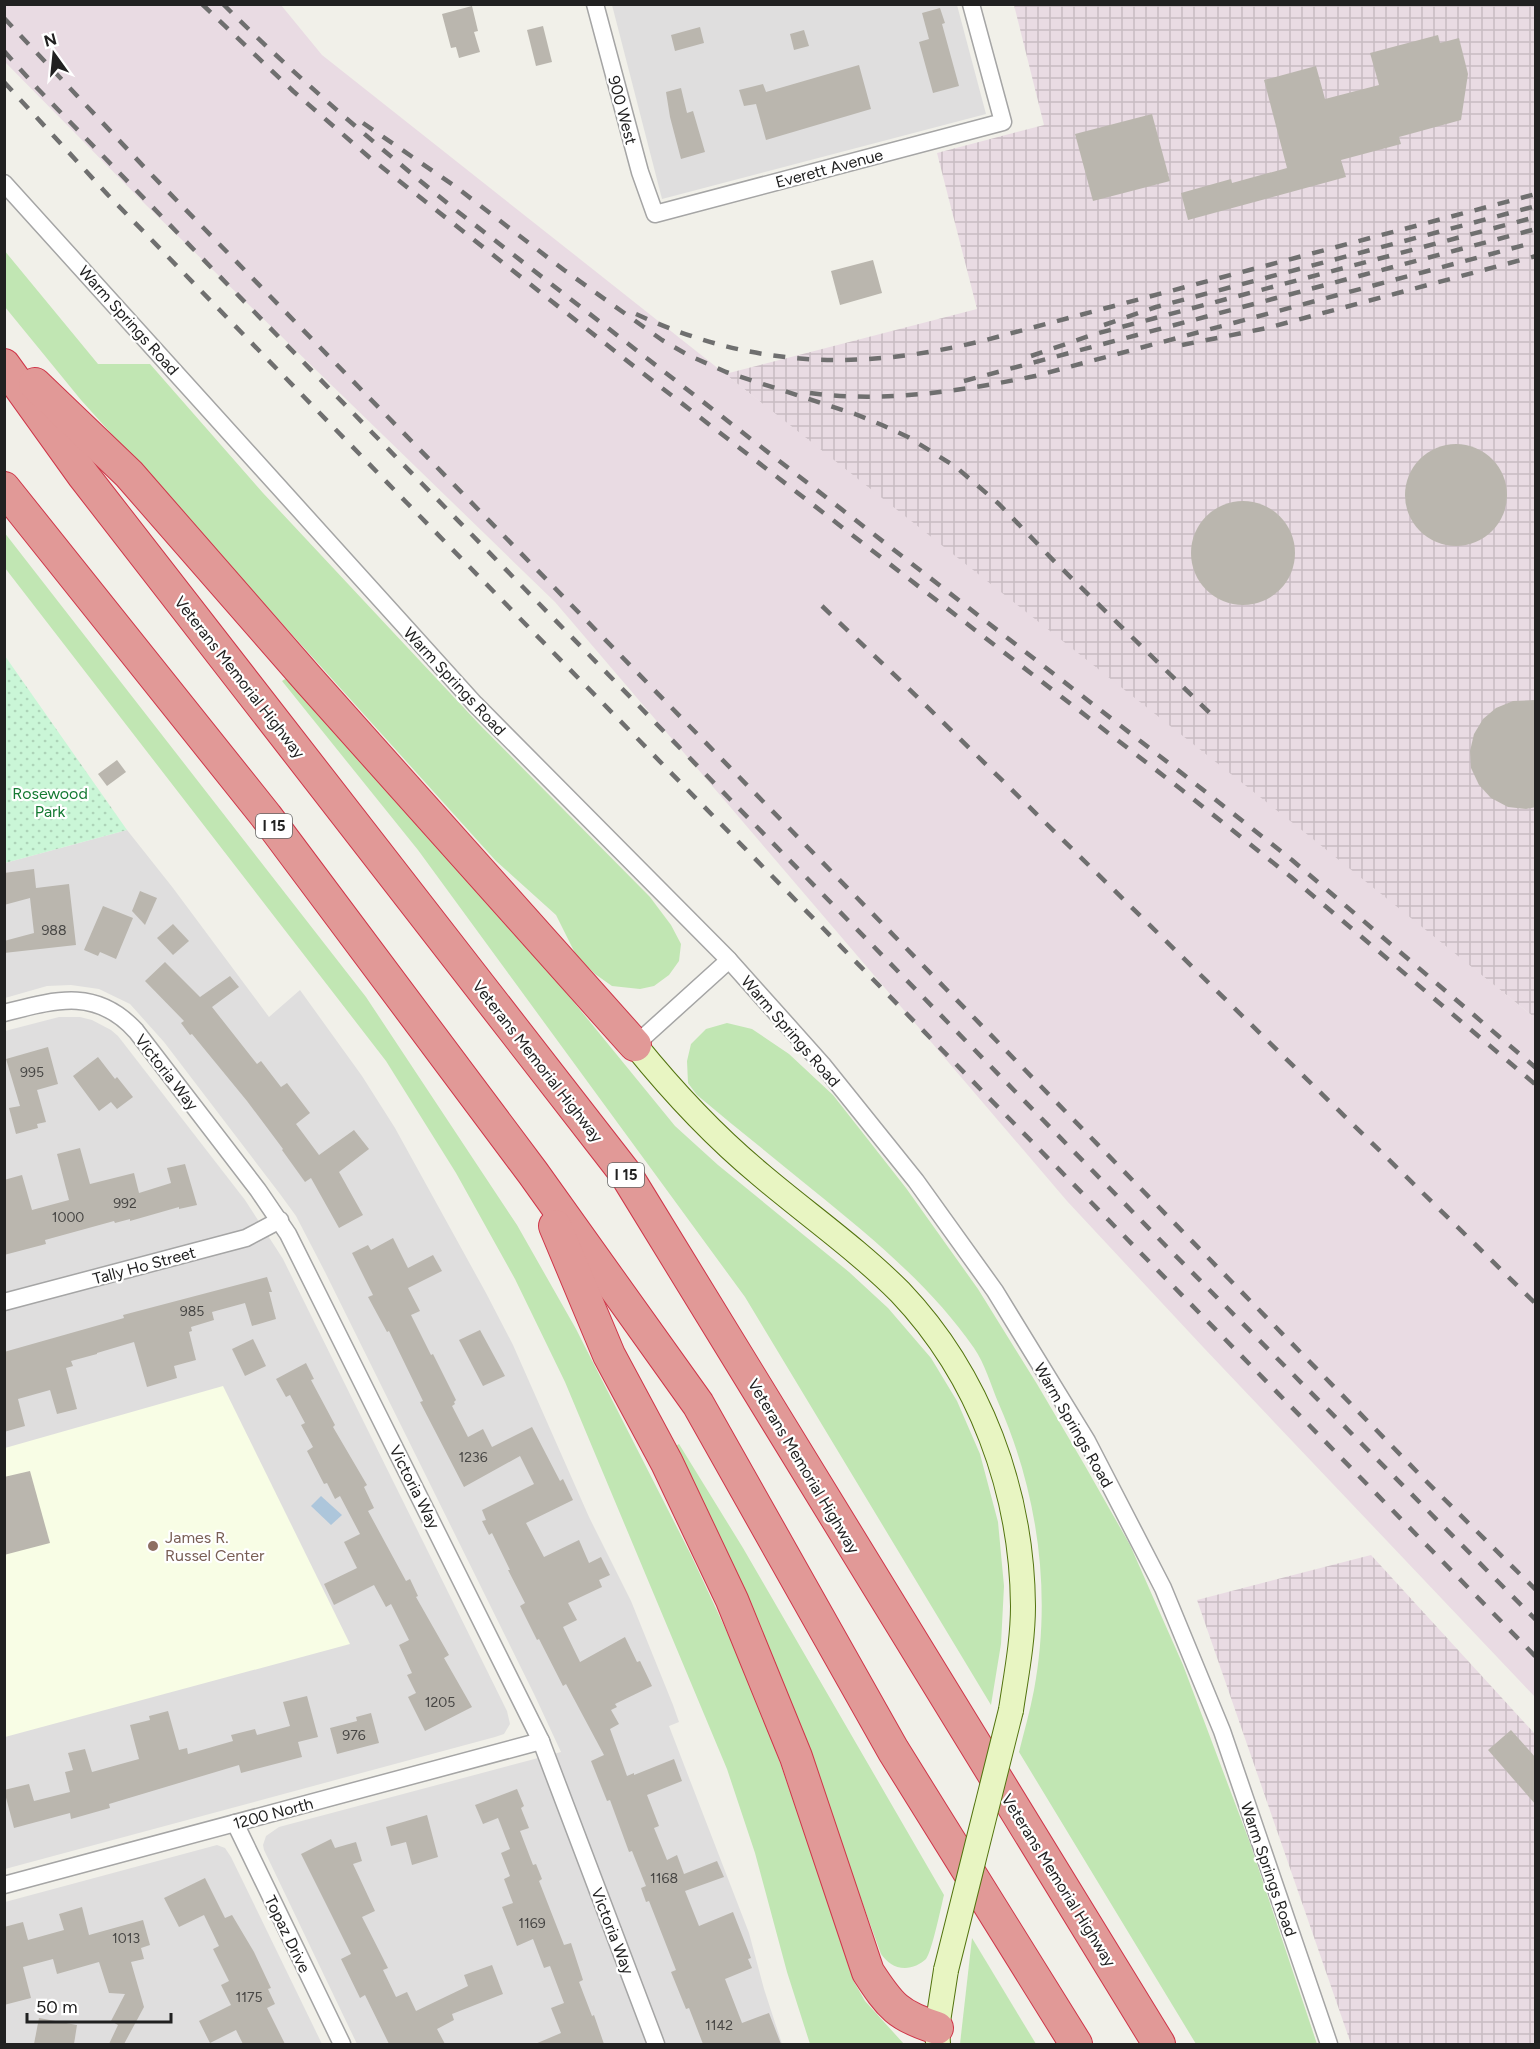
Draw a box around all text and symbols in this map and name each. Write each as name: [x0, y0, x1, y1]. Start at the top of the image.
north arrow: [24, 24, 84, 84]
text: N: [42, 29, 59, 51]
street label: 900 West: [604, 74, 641, 147]
street label: Everett Avenue: [773, 145, 885, 192]
street label: Warm Springs Road: [74, 262, 183, 379]
street label: Veterans Memorial Highway: [170, 592, 309, 763]
street label: Warm Springs Road: [400, 623, 510, 739]
park label: Rosewood Park: [12, 784, 88, 821]
road number: I 15: [256, 814, 292, 838]
house number: 988: [41, 922, 67, 939]
street label: Warm Springs Road: [737, 972, 844, 1091]
street label: Veterans Memorial Highway: [468, 976, 607, 1147]
street label: Victoria Way: [131, 1031, 203, 1115]
house number: 995: [20, 1064, 44, 1081]
road number: I 15: [608, 1163, 644, 1187]
house number: 992: [113, 1195, 137, 1212]
house number: 1000: [52, 1209, 84, 1226]
street label: Tally Ho Street: [91, 1243, 198, 1288]
house number: 985: [180, 1303, 204, 1320]
street label: Warm Springs Road: [1030, 1360, 1117, 1491]
street label: Veterans Memorial Highway: [744, 1375, 864, 1558]
street label: Victoria Way: [385, 1442, 444, 1533]
house number: 1236: [458, 1449, 488, 1466]
place label: James R. Russel Center: [165, 1528, 265, 1565]
marker: James R. Russel Center: [146, 1539, 160, 1553]
house number: 1205: [425, 1694, 455, 1711]
house number: 976: [342, 1727, 366, 1744]
street label: Veterans Memorial Highway: [997, 1790, 1120, 1971]
street label: 1200 North: [231, 1794, 315, 1833]
street label: Warm Springs Road: [1237, 1799, 1300, 1939]
house number: 1168: [650, 1870, 678, 1887]
street label: Victoria Way: [587, 1885, 638, 1978]
street label: Topaz Drive: [261, 1893, 315, 1976]
house number: 1169: [518, 1915, 546, 1932]
house number: 1013: [112, 1930, 140, 1947]
scale bar: [27, 1986, 171, 2024]
house number: 1175: [235, 1989, 263, 2006]
text: 50 m: [36, 1996, 78, 2018]
house number: 1142: [705, 2017, 733, 2034]

